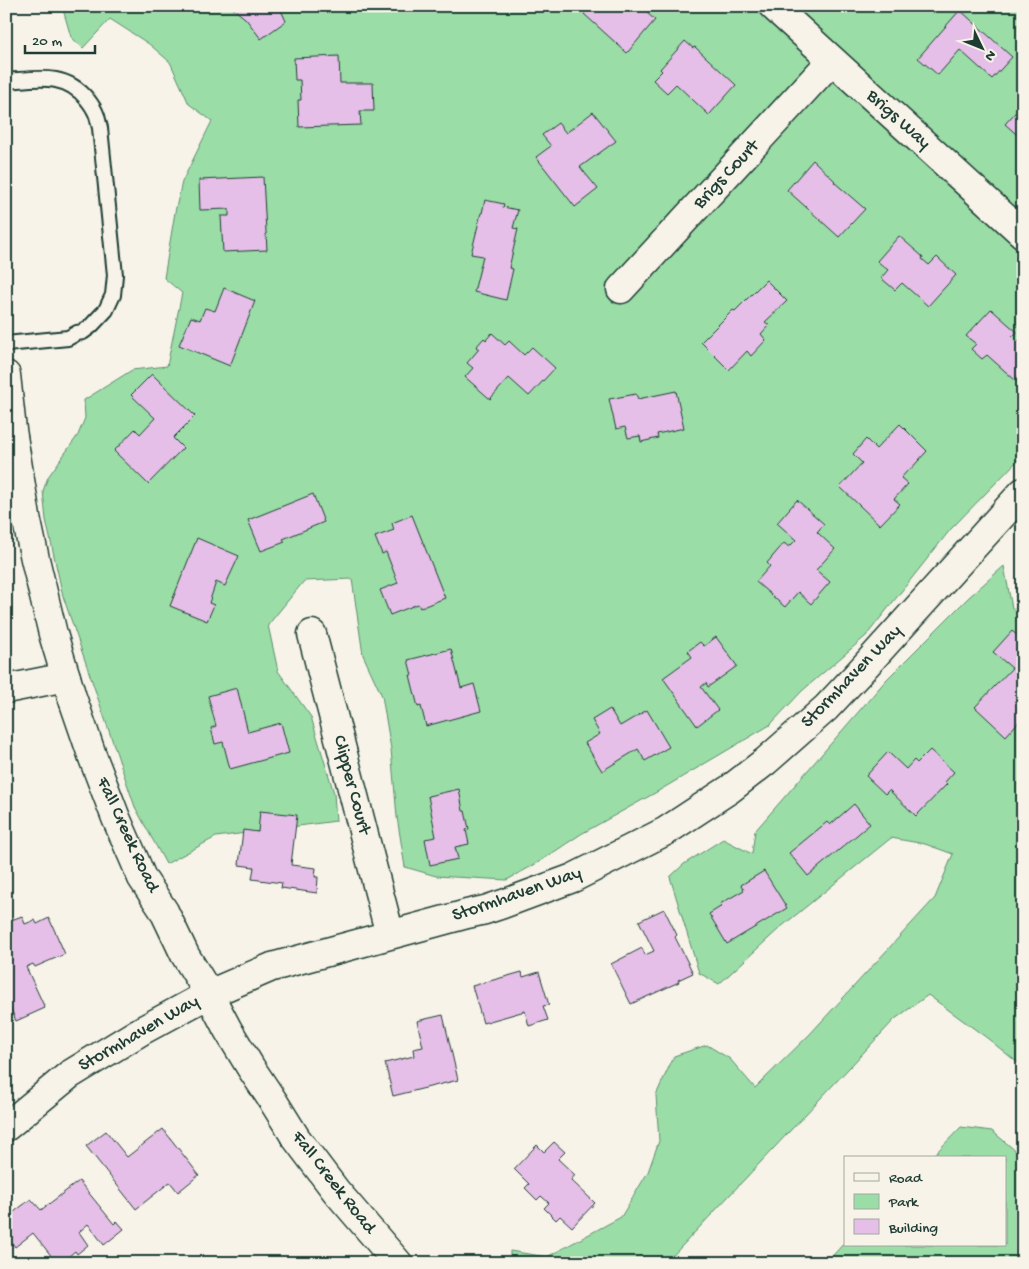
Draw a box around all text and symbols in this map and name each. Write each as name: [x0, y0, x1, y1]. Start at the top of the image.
scale bar: [25, 22, 95, 54]
north arrow: [956, 22, 1006, 72]
text: 20 m: [32, 33, 62, 51]
text: N: [980, 46, 999, 64]
street label: Brigs Way: [860, 84, 935, 155]
street label: Brigs Court: [688, 134, 766, 215]
street label: Stormhaven Way: [797, 620, 908, 734]
street label: Clipper Court: [327, 733, 376, 839]
street label: Fall Creek Road: [90, 773, 164, 898]
street label: Stormhaven Way: [449, 862, 585, 928]
street label: Stormhaven Way: [75, 990, 204, 1078]
street label: Fall Creek Road: [285, 1126, 381, 1241]
legend: [844, 1156, 1006, 1246]
text: Road: [889, 1170, 923, 1188]
text: Park: [888, 1194, 919, 1212]
text: Building: [888, 1220, 938, 1238]

